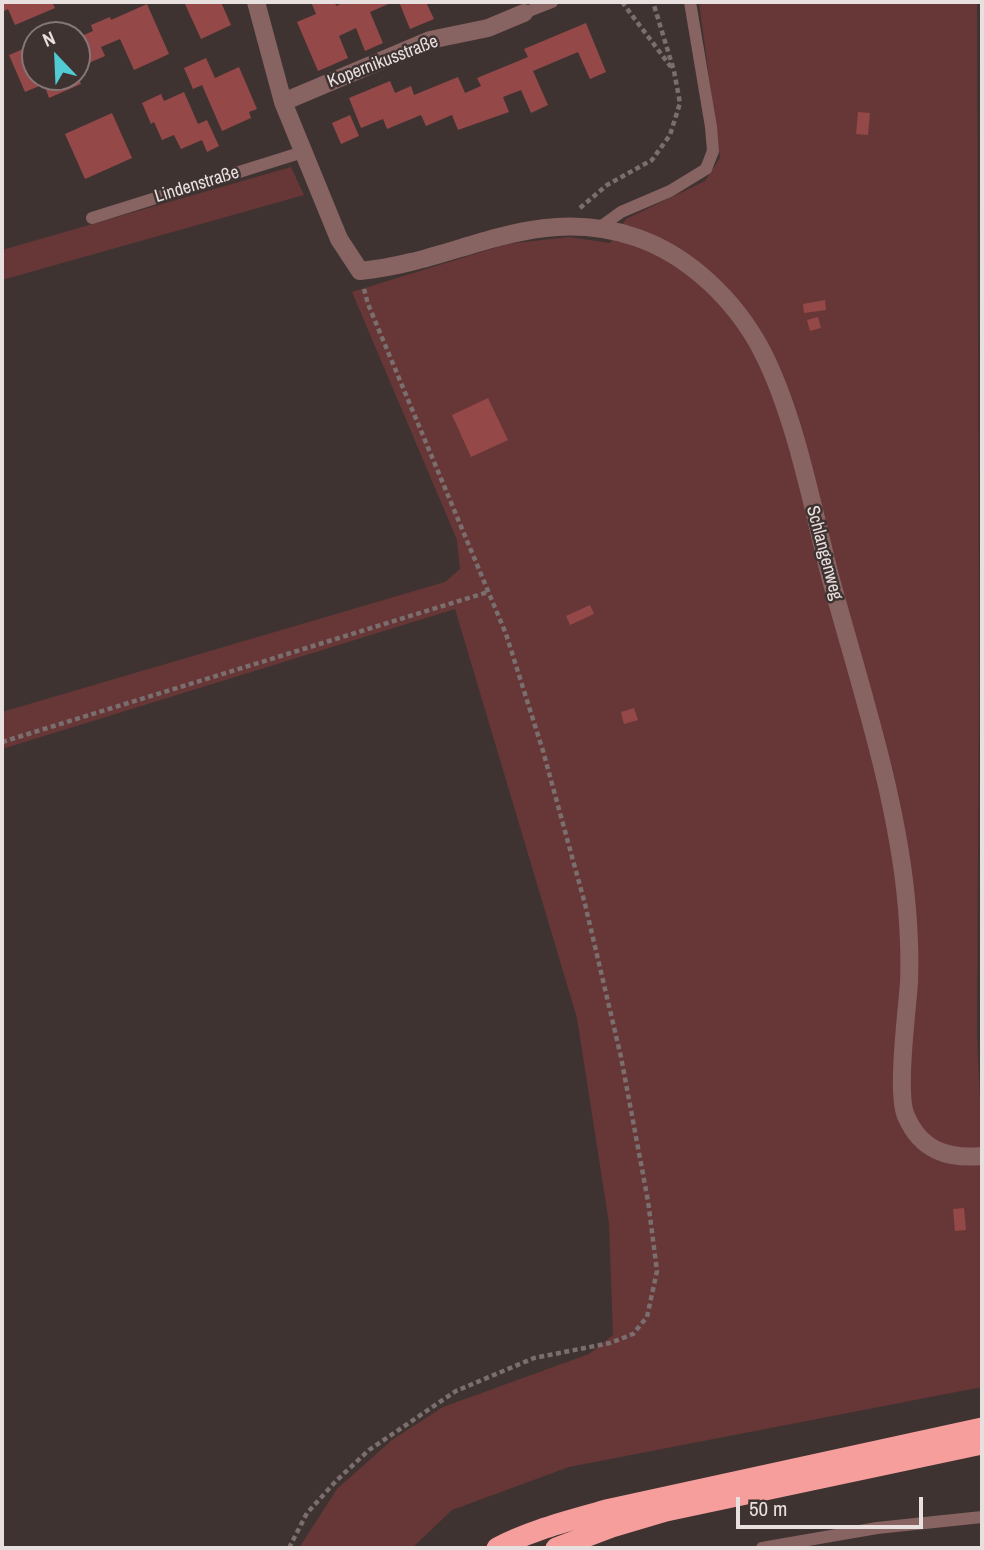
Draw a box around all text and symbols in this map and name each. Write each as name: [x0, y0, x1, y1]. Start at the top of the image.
north arrow: [21, 21, 91, 91]
text: N: [38, 24, 59, 53]
street label: Kopernikusstraße: [325, 31, 441, 93]
street label: Lindenstraße: [152, 162, 242, 208]
street label: Schlangenweg: [801, 503, 847, 603]
scale bar: [739, 1484, 926, 1528]
text: 50 m: [749, 1494, 787, 1523]

